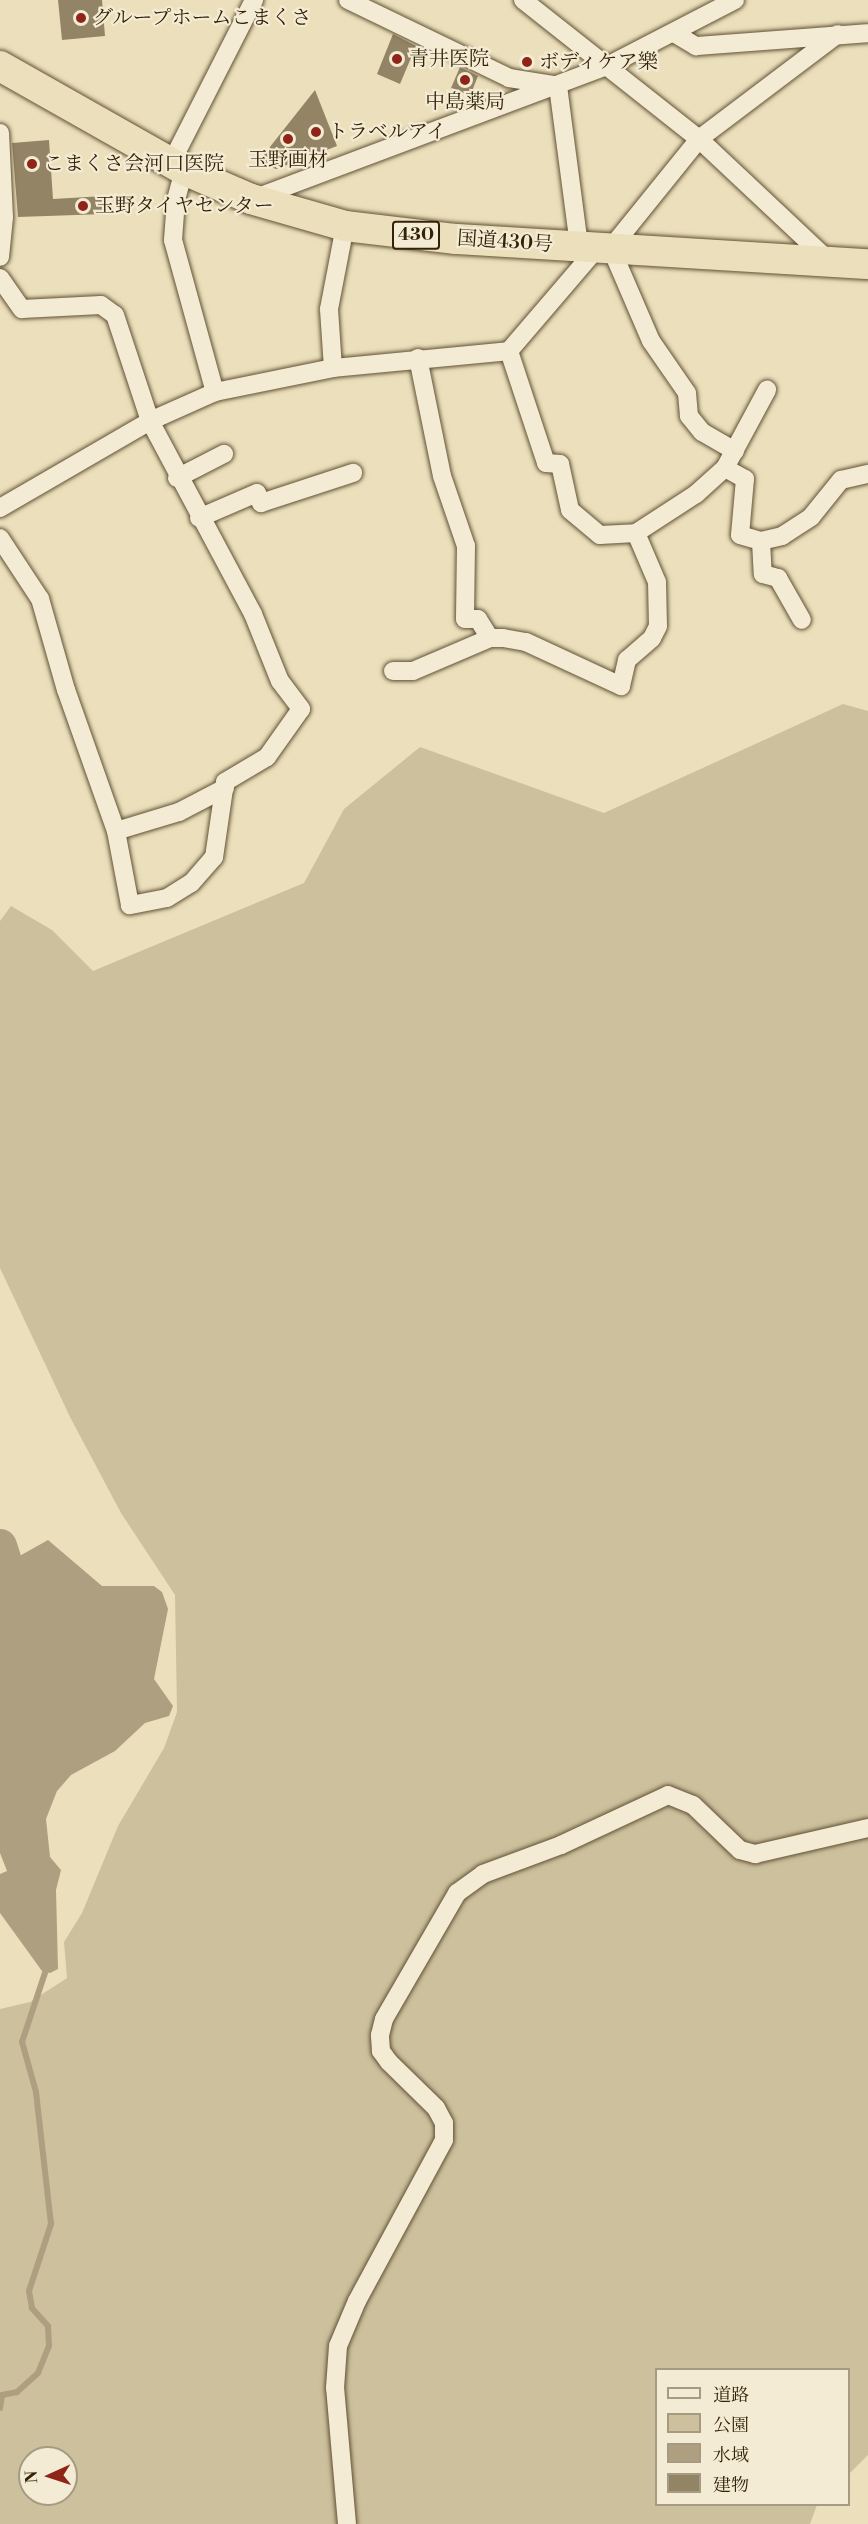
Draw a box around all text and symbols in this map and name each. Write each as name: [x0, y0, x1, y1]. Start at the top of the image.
place label: グループホームこまくさ: [93, 6, 313, 30]
marker: グループホームこまくさ: [74, 11, 88, 25]
place label: 青井医院: [409, 47, 489, 71]
place label: ボディケア樂: [539, 50, 659, 74]
marker: 青井医院: [390, 52, 404, 66]
marker: ボディケア樂: [520, 55, 534, 69]
marker: 中島薬局: [458, 73, 472, 87]
place label: 中島薬局: [425, 90, 505, 114]
place label: トラベルアイ: [328, 120, 448, 144]
marker: トラベルアイ: [309, 125, 323, 139]
marker: 玉野画材: [281, 132, 295, 146]
place label: 玉野画材: [248, 148, 328, 172]
place label: こまくさ会河口医院: [44, 152, 224, 176]
marker: こまくさ会河口医院: [25, 157, 39, 171]
place label: 玉野タイヤセンター: [95, 194, 275, 218]
marker: 玉野タイヤセンター: [76, 199, 90, 213]
road number: 430: [392, 220, 440, 250]
street label: 国道430号: [456, 227, 554, 257]
legend: [655, 2368, 850, 2506]
text: 道路: [713, 2384, 749, 2407]
text: 公園: [713, 2414, 749, 2437]
text: 水域: [713, 2444, 749, 2467]
north arrow: [18, 2446, 78, 2506]
text: N: [22, 2470, 42, 2484]
text: 建物: [713, 2474, 749, 2497]

